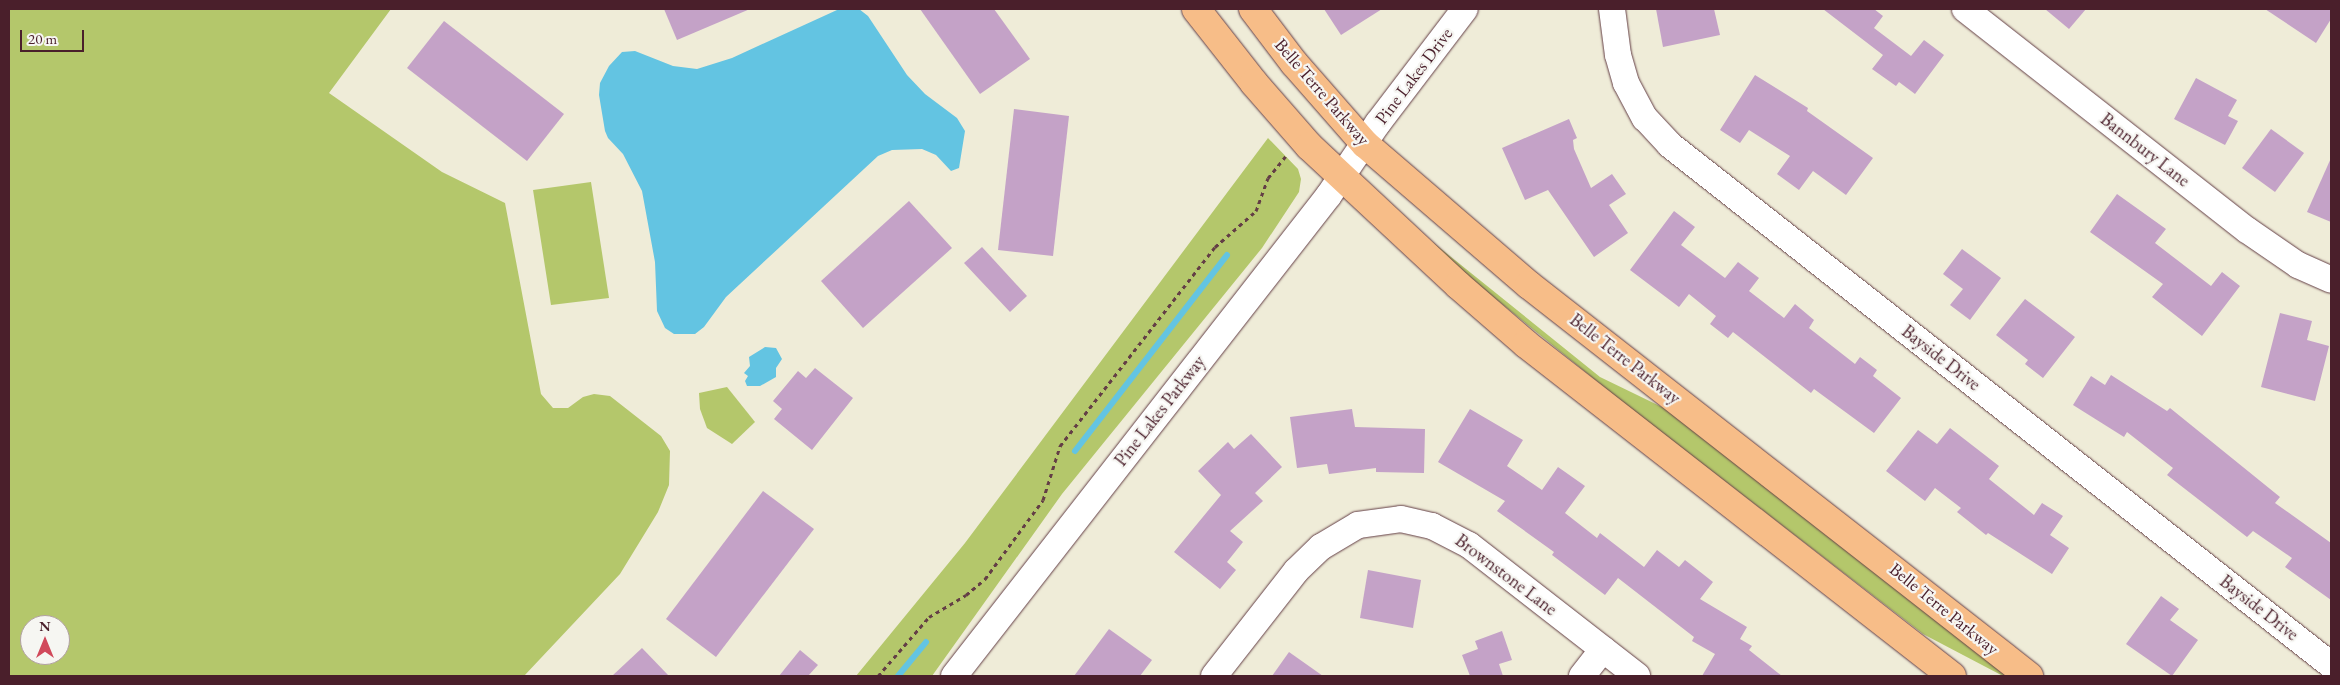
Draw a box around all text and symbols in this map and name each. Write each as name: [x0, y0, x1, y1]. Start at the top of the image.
scale bar: [22, 20, 86, 52]
street label: Pine Lakes Drive: [1371, 23, 1457, 129]
text: 20 m: [28, 29, 57, 48]
street label: Belle Terre Parkway: [1270, 34, 1374, 150]
street label: Bannbury Lane: [2096, 108, 2194, 192]
street label: Belle Terre Parkway: [1565, 309, 1685, 409]
street label: Bayside Drive: [1897, 321, 1985, 395]
street label: Pine Lakes Parkway: [1110, 351, 1210, 471]
street label: Brownstone Lane: [1451, 530, 1561, 620]
street label: Belle Terre Parkway: [1885, 558, 2003, 660]
street label: Bayside Drive: [2215, 571, 2303, 645]
north arrow: [20, 615, 70, 665]
text: N: [39, 617, 51, 635]

